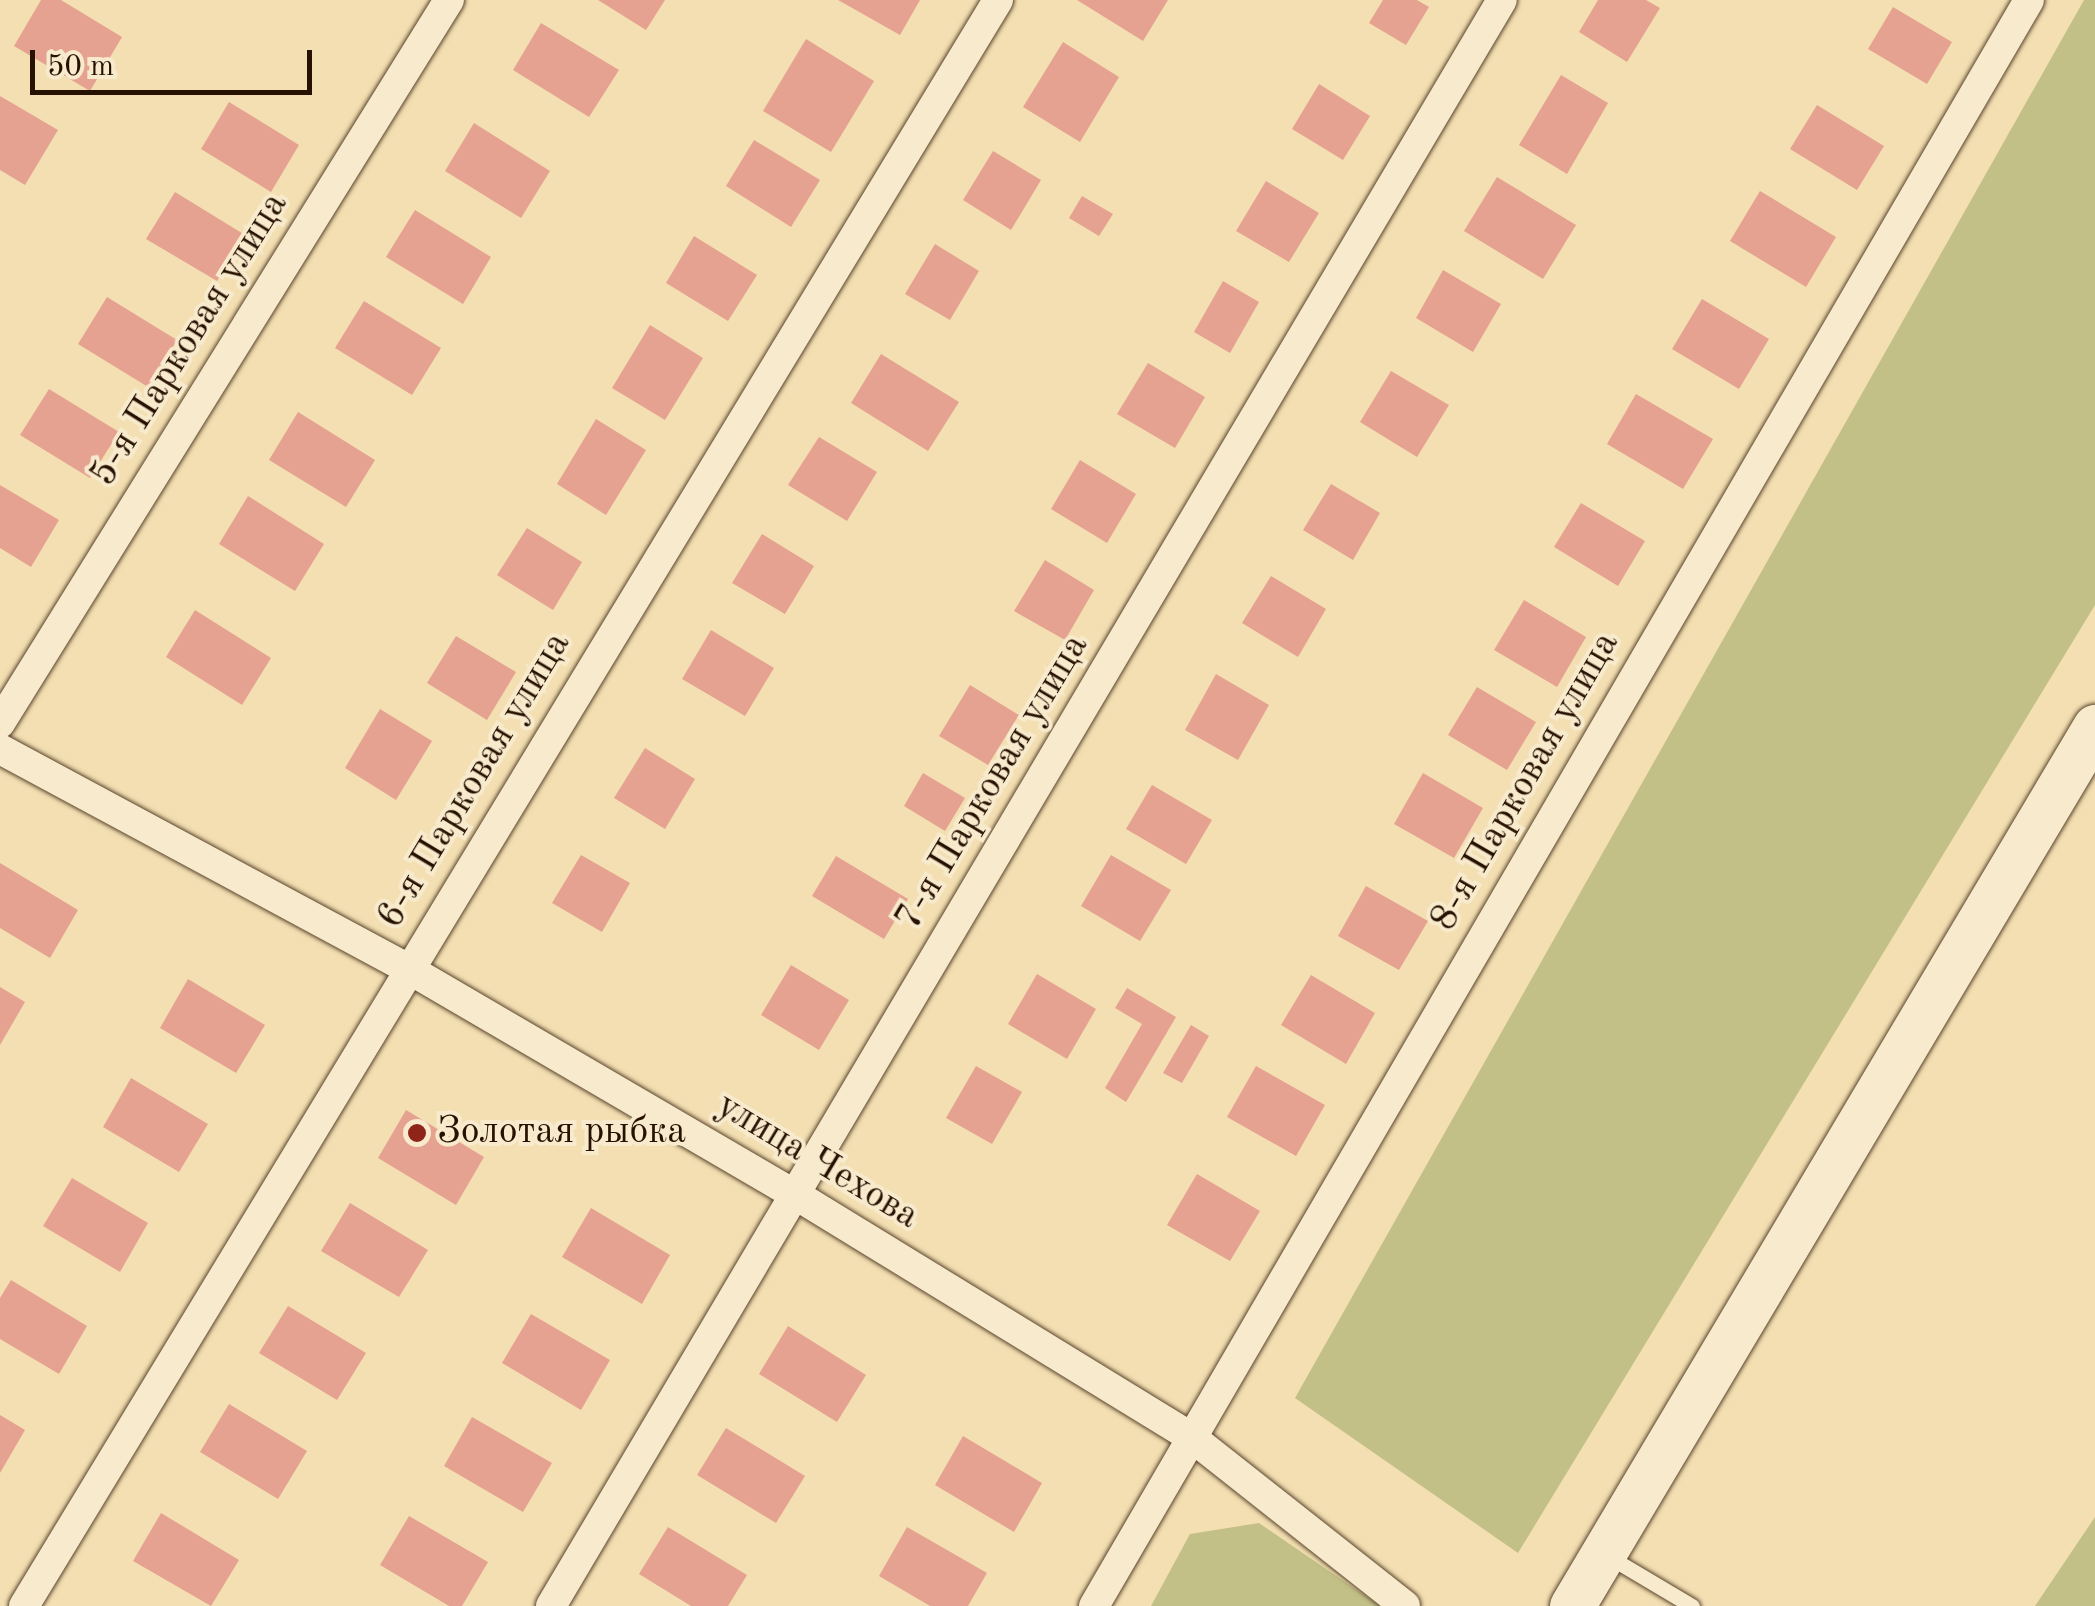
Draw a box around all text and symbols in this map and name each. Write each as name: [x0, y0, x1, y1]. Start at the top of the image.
scale bar: [35, 30, 318, 92]
text: 50 m: [47, 52, 114, 82]
street label: 5-я Парковая улица: [81, 185, 299, 495]
street label: 8-я Парковая улица: [1422, 624, 1630, 940]
street label: 6-я Парковая улица: [369, 625, 581, 937]
street label: 7-я Парковая улица: [887, 627, 1099, 939]
street label: улица Чехова: [708, 1084, 926, 1240]
place label: Золотая рыбка: [437, 1110, 686, 1156]
marker: Золотая рыбка: [406, 1122, 428, 1144]

